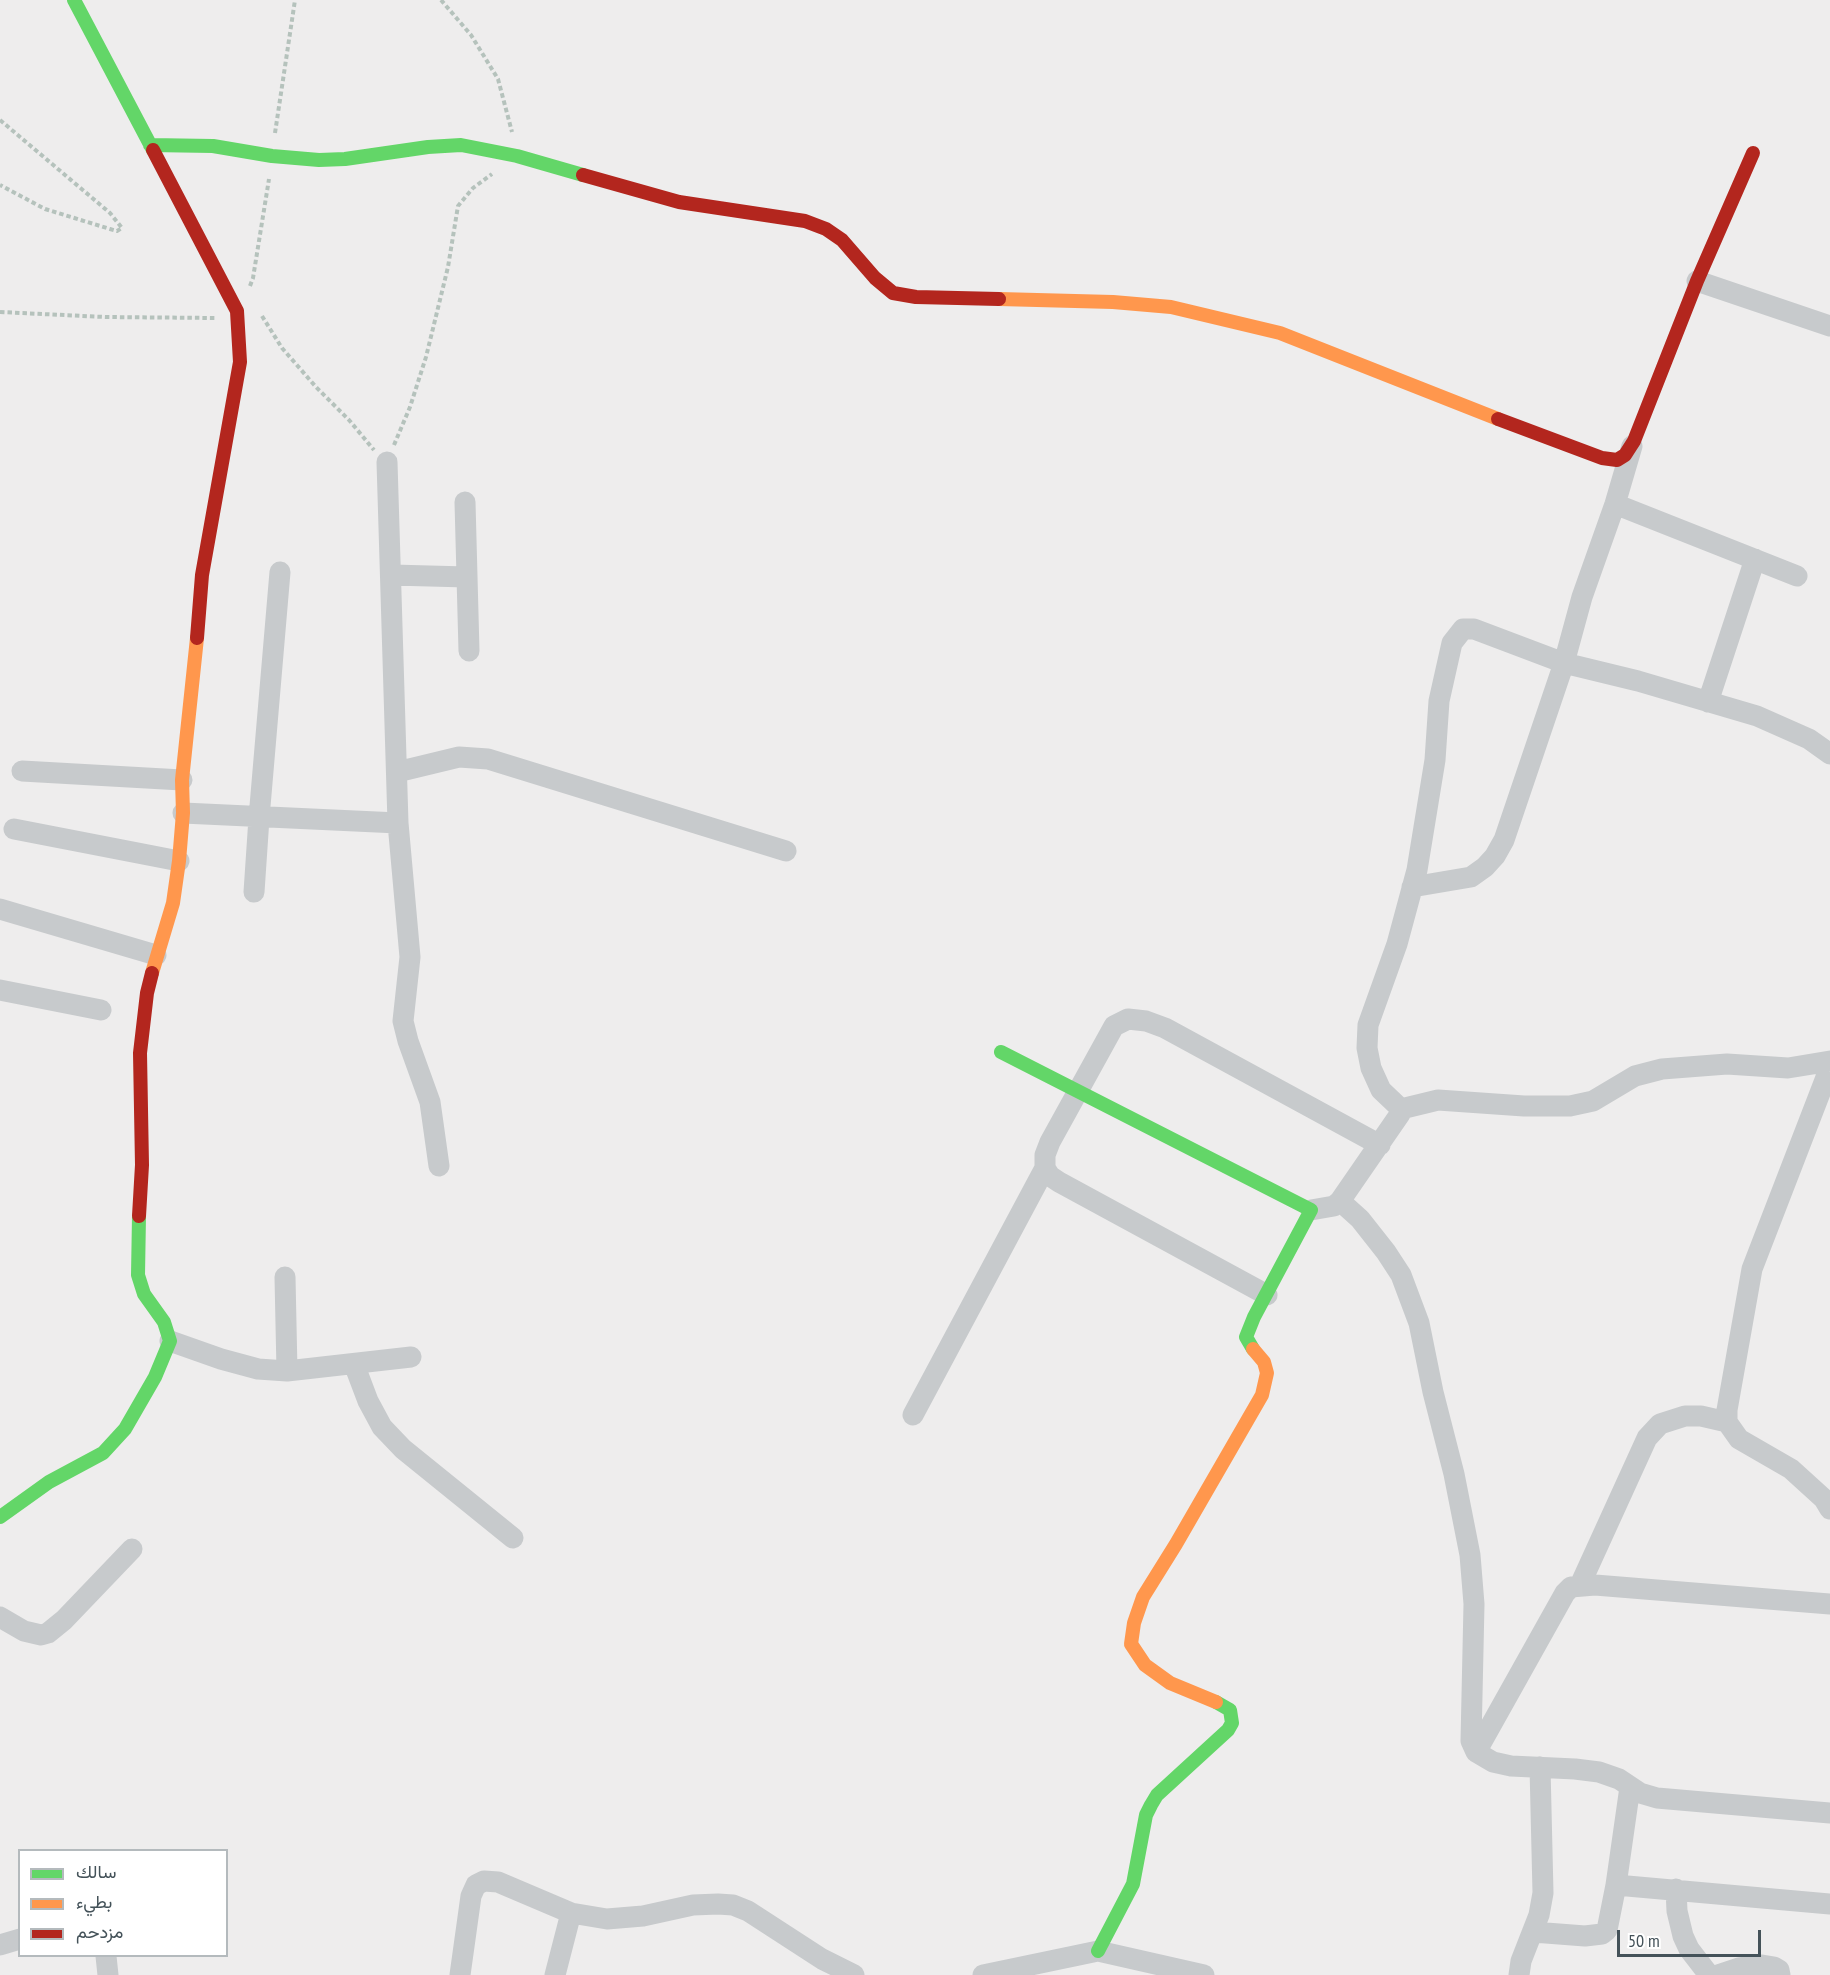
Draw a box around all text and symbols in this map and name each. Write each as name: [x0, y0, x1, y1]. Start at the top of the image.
legend: [18, 1849, 228, 1957]
text: سالك: [76, 1860, 116, 1883]
text: بطيء: [76, 1890, 112, 1913]
scale bar: [1620, 1918, 1764, 1956]
text: مزدحم: [76, 1920, 123, 1943]
text: 50 m: [1628, 1929, 1660, 1952]

